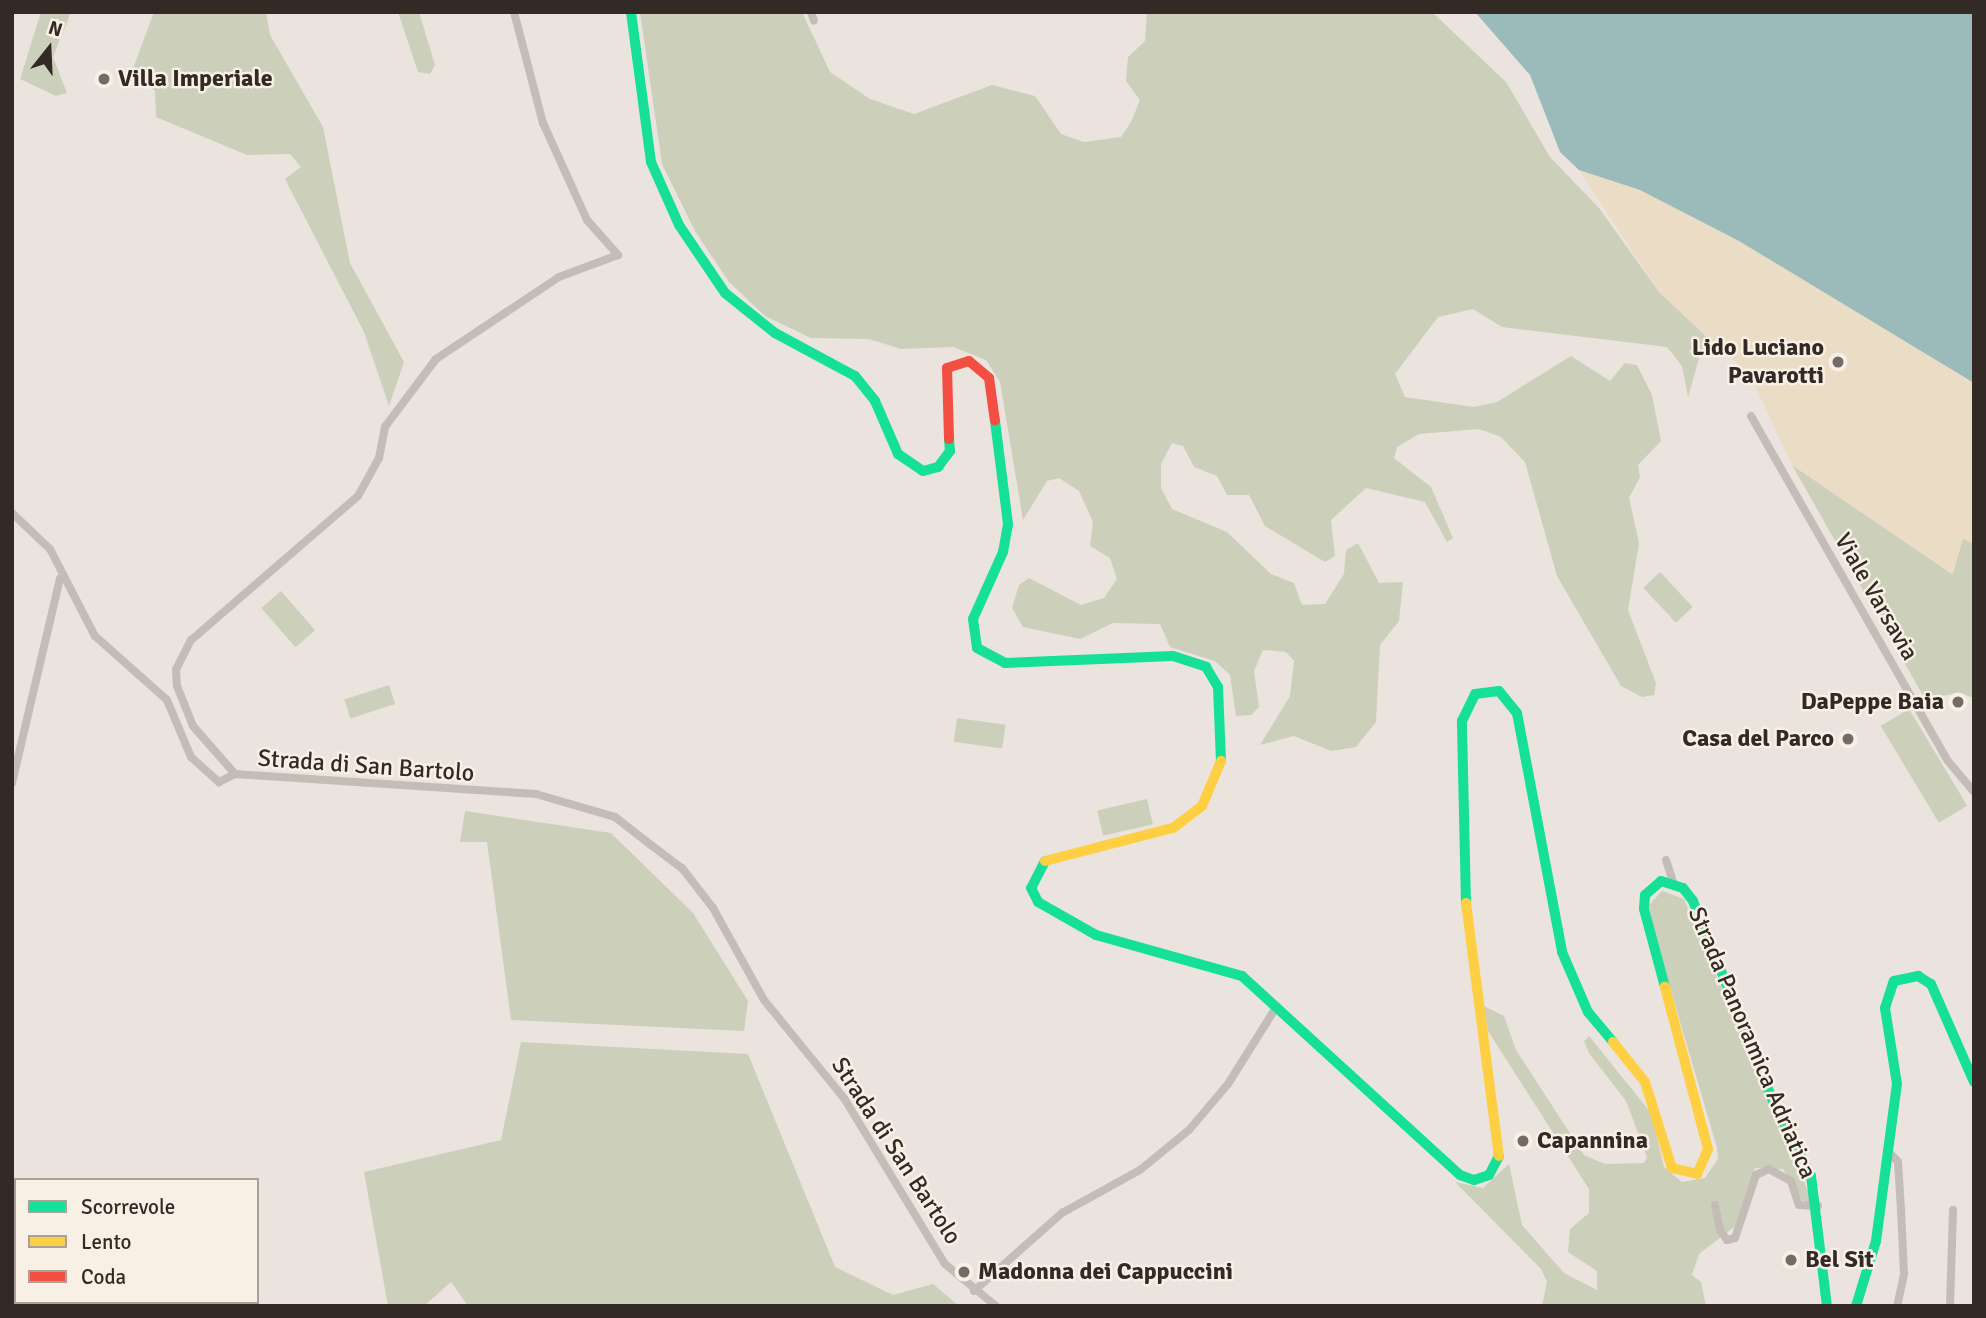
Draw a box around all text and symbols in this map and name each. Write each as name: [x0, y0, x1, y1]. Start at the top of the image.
north arrow: [14, 14, 84, 84]
text: N: [45, 16, 65, 42]
place label: Villa Imperiale: [118, 65, 273, 93]
marker: Villa Imperiale: [96, 71, 112, 87]
place label: Lido Luciano Pavarotti: [1692, 334, 1824, 390]
marker: Lido Luciano Pavarotti: [1830, 354, 1846, 370]
street label: Viale Varsavia: [1828, 528, 1924, 666]
place label: DaPeppe Baia: [1801, 688, 1944, 716]
marker: DaPeppe Baia: [1950, 694, 1966, 710]
place label: Casa del Parco: [1682, 725, 1834, 753]
marker: Casa del Parco: [1840, 731, 1856, 747]
street label: Strada di San Bartolo: [257, 744, 475, 788]
street label: Strada Panoramica Adriatica: [1682, 903, 1822, 1183]
street label: Strada di San Bartolo: [825, 1052, 967, 1250]
place label: Capannina: [1537, 1127, 1648, 1155]
marker: Capannina: [1515, 1133, 1531, 1149]
legend: [14, 1178, 259, 1304]
text: Scorrevole: [81, 1194, 175, 1220]
text: Lento: [81, 1229, 131, 1255]
place label: Bel Sit: [1805, 1246, 1874, 1274]
marker: Bel Sit: [1783, 1252, 1799, 1268]
place label: Madonna dei Cappuccini: [978, 1258, 1233, 1286]
text: Coda: [81, 1264, 126, 1290]
marker: Madonna dei Cappuccini: [956, 1264, 972, 1280]

